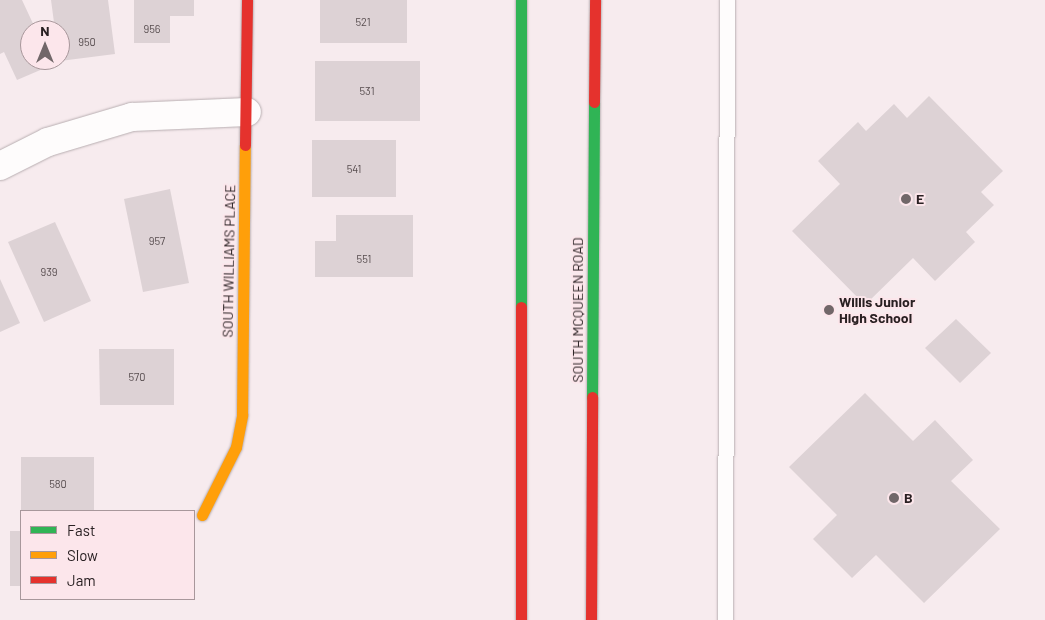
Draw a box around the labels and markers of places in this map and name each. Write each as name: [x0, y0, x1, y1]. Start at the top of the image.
place label: E: [916, 191, 924, 207]
marker: E: [900, 193, 912, 205]
place label: Willis Junior High School: [839, 294, 915, 326]
marker: Willis Junior High School: [823, 304, 835, 316]
place label: B: [904, 490, 913, 506]
marker: B: [888, 492, 900, 504]

